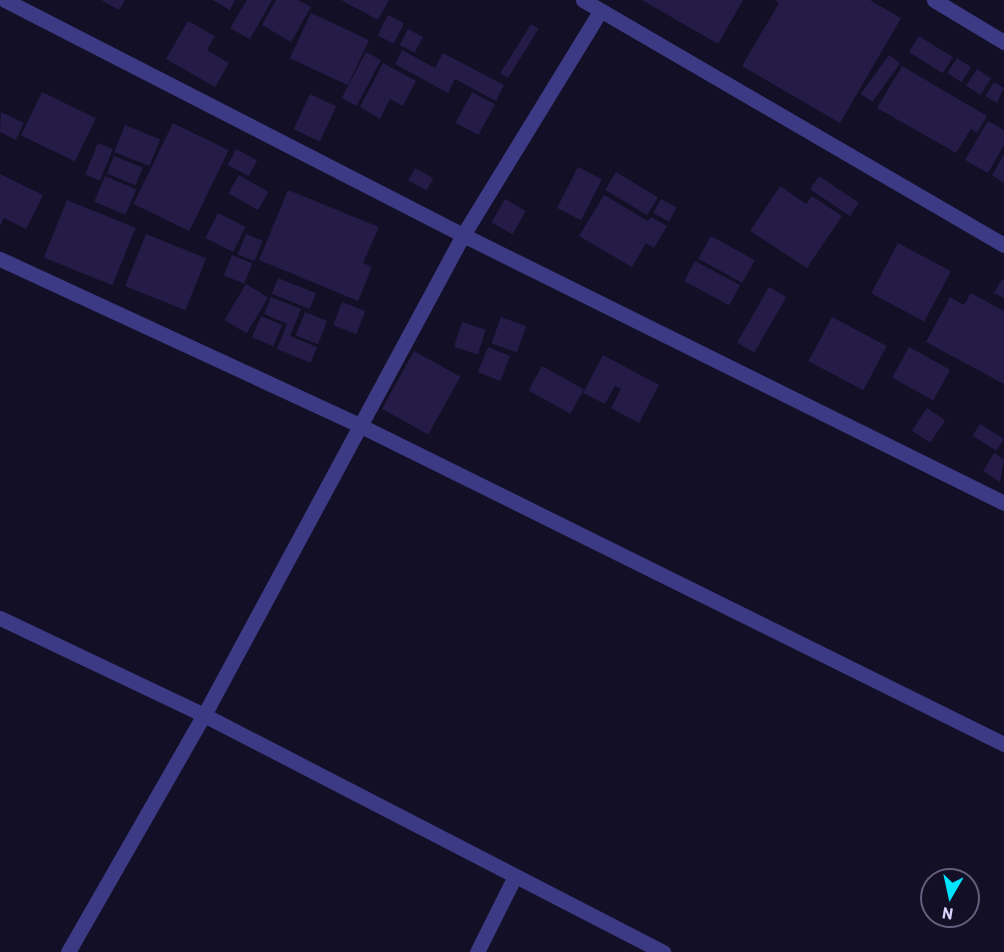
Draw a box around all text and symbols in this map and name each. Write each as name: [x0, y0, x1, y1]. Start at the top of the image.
north arrow: [920, 868, 980, 928]
text: N: [941, 904, 954, 925]

